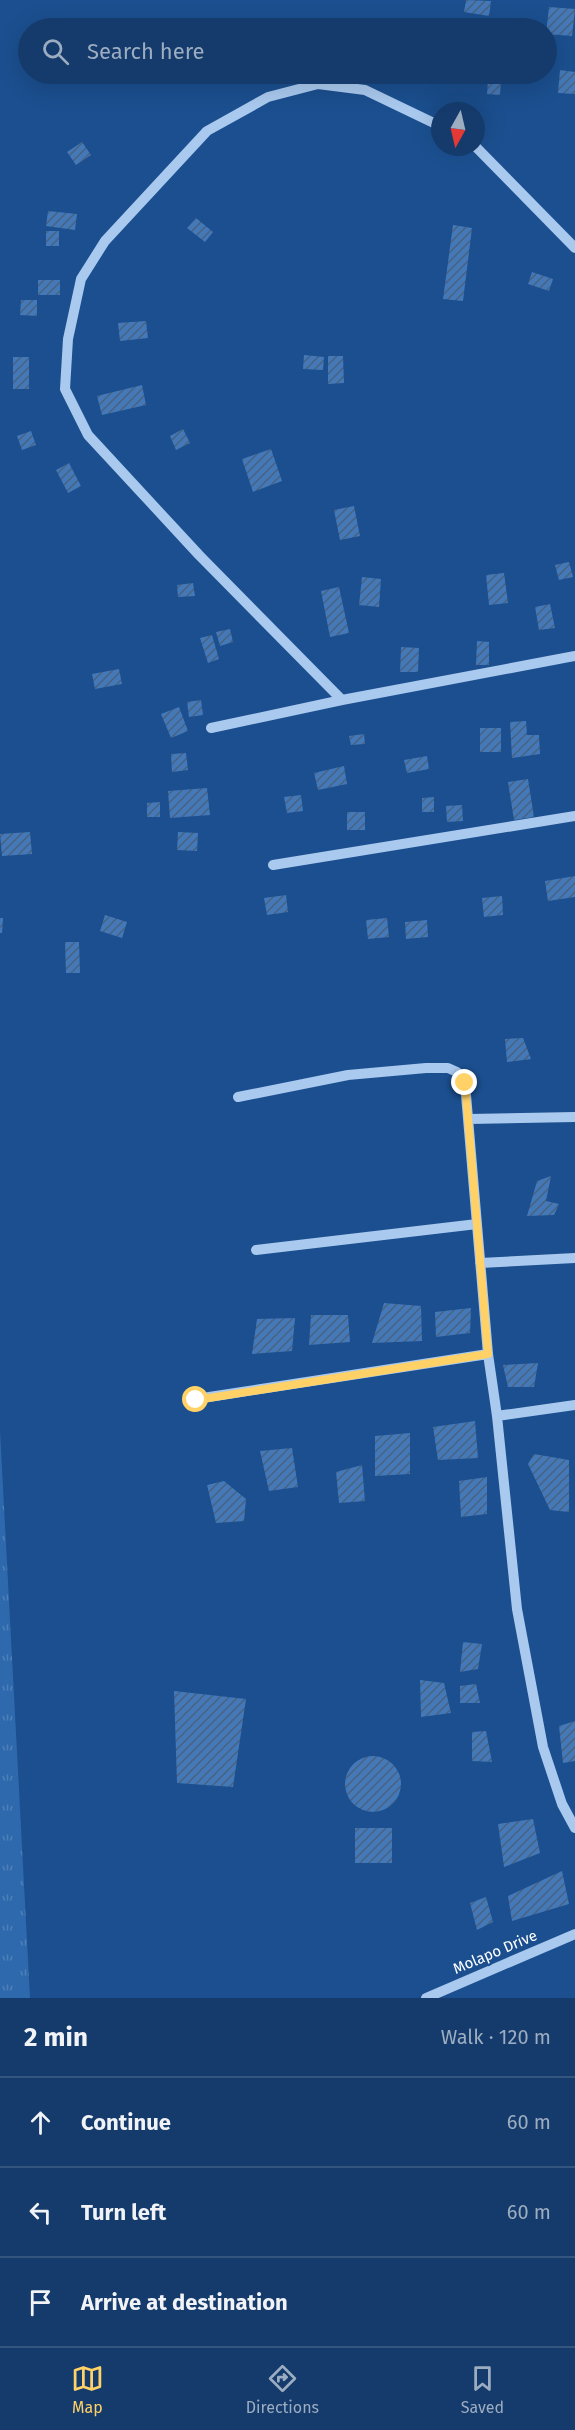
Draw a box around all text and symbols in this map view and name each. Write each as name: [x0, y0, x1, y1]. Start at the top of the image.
search box: [18, 18, 557, 84]
icon: search: [39, 35, 72, 68]
text: Search here: [87, 38, 205, 65]
north arrow: [431, 102, 485, 156]
route end: [451, 1069, 477, 1095]
route start: [182, 1386, 208, 1412]
street label: Molapo Drive: [450, 1926, 540, 1978]
text: 2 min: [24, 2022, 88, 2053]
text: Walk · 120 m: [441, 2025, 551, 2049]
icon: ahead: [24, 2106, 57, 2139]
text: Continue: [81, 2109, 171, 2136]
text: 60 m: [507, 2110, 551, 2134]
icon: left: [24, 2196, 57, 2229]
text: Turn left: [81, 2199, 166, 2226]
text: 60 m: [507, 2200, 551, 2224]
icon: arrive: [24, 2286, 57, 2319]
text: Arrive at destination: [81, 2289, 288, 2316]
tab: Map: [71, 2362, 104, 2417]
tab: Directions: [246, 2362, 319, 2417]
tab: Saved: [461, 2362, 504, 2417]

